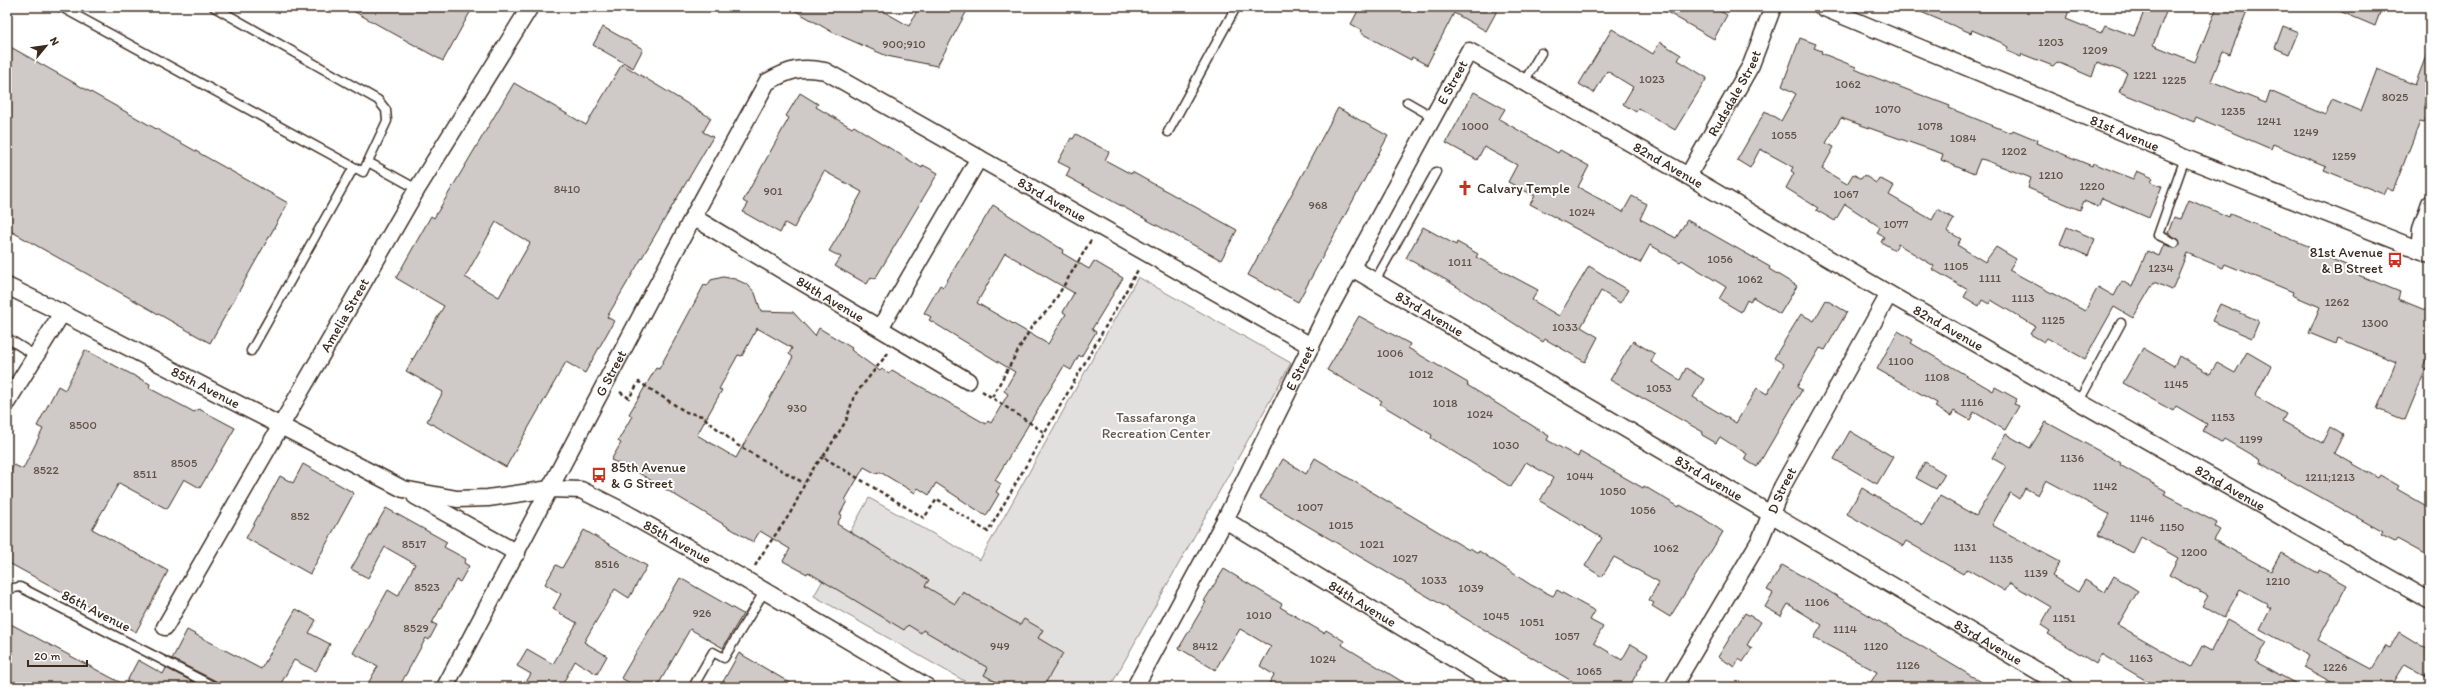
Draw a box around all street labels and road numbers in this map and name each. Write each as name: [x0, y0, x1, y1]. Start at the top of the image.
street label: Rudsdale Street: [1704, 48, 1764, 139]
street label: E Street: [1433, 57, 1471, 107]
street label: 81st Avenue: [2088, 111, 2162, 155]
street label: 82nd Avenue: [1630, 138, 1707, 192]
street label: 83rd Avenue: [1015, 173, 1090, 226]
street label: 84th Avenue: [793, 272, 868, 326]
street label: Amelia Street: [317, 275, 373, 355]
street label: 83rd Avenue: [1393, 287, 1467, 340]
street label: 82nd Avenue: [1910, 301, 1987, 354]
street label: E Street: [1282, 343, 1318, 393]
street label: G Street: [592, 347, 630, 399]
street label: 85th Avenue: [168, 362, 243, 412]
street label: 83rd Avenue: [1672, 451, 1746, 504]
street label: 82nd Avenue: [2192, 461, 2269, 514]
street label: D Street: [1763, 464, 1800, 516]
street label: 85th Avenue: [640, 516, 715, 568]
street label: 84th Avenue: [1326, 577, 1400, 631]
street label: 86th Avenue: [59, 586, 134, 636]
street label: 83rd Avenue: [1951, 615, 2026, 669]

